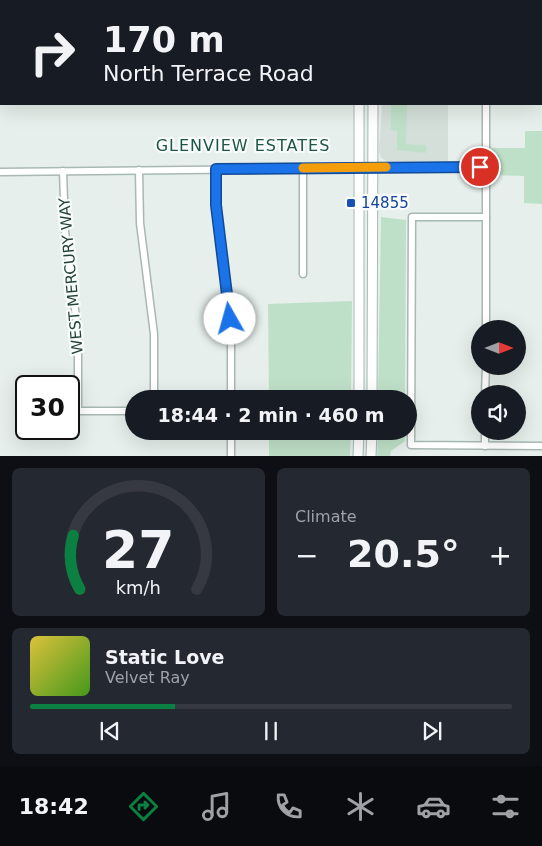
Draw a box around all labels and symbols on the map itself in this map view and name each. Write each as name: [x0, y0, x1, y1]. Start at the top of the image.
district label: GLENVIEW ESTATES: [156, 136, 330, 155]
pin: [459, 146, 501, 188]
place label: 14855: [361, 194, 409, 212]
street label: WEST MERCURY WAY: [55, 196, 87, 355]
marker: 14855: [345, 197, 357, 209]
position arrow: [203, 292, 255, 344]
north arrow: [471, 320, 526, 375]
speed limit sign: 30: [15, 375, 80, 440]

